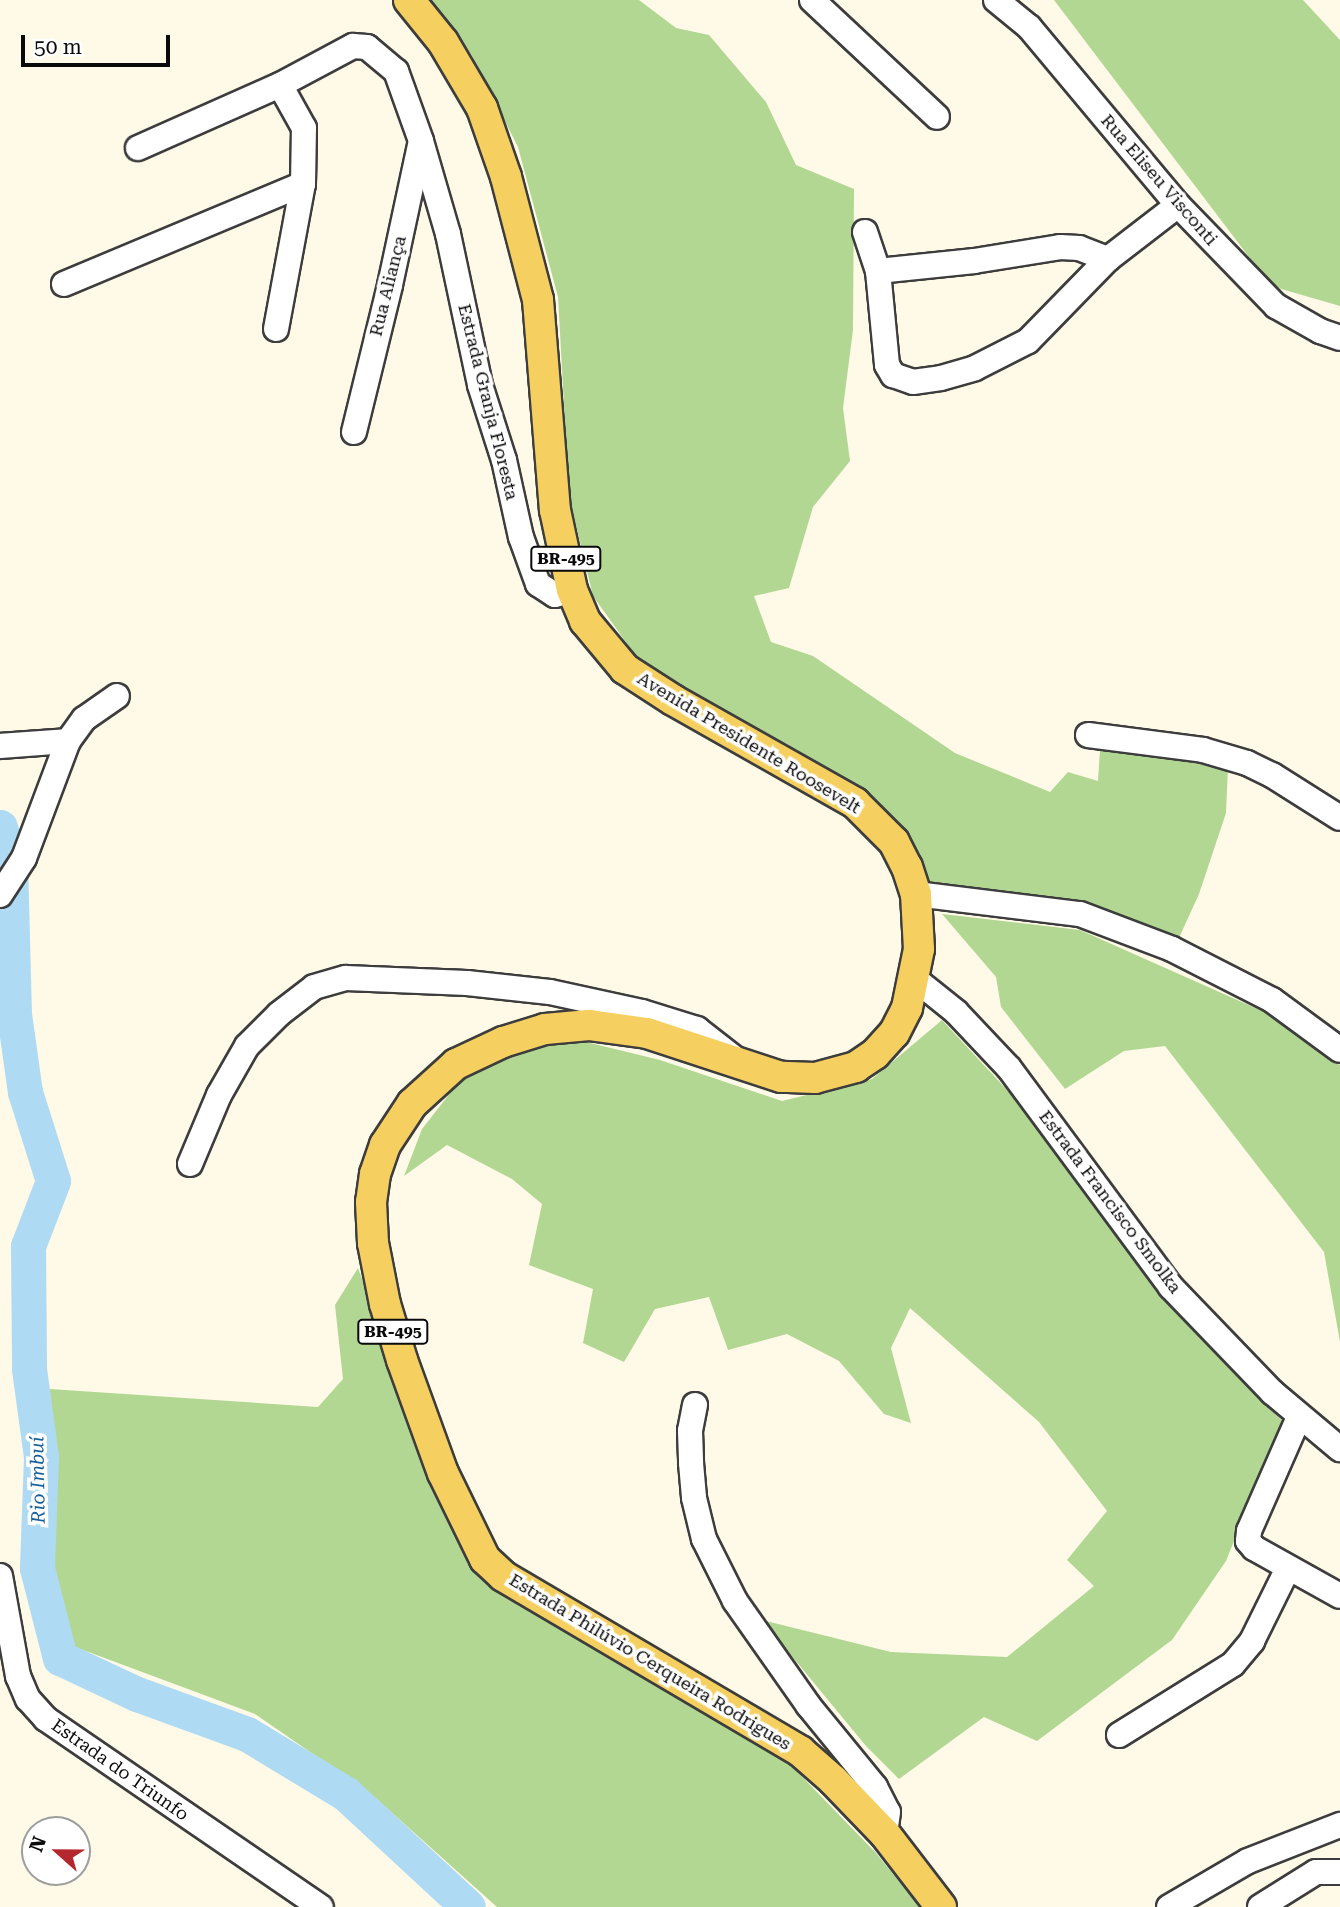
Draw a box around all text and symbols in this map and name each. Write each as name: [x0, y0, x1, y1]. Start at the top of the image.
scale bar: [24, 21, 173, 65]
text: 50 m: [34, 35, 82, 59]
street label: Rua Eliseu Visconti: [1096, 110, 1222, 250]
street label: Rua Aliança: [365, 233, 411, 339]
street label: Estrada Granja Floresta: [453, 302, 523, 502]
road number: BR-495: [529, 546, 603, 572]
street label: Avenida Presidente Roosevelt: [633, 668, 865, 818]
street label: Estrada Francisco Smolka: [1034, 1106, 1186, 1298]
road number: BR-495: [356, 1320, 430, 1344]
water label: Rio Imbuí: [26, 1436, 50, 1524]
street label: Estrada Philúvio Cerqueira Rodrigues: [505, 1569, 795, 1755]
street label: Estrada do Triunfo: [47, 1715, 193, 1825]
north arrow: [21, 1816, 91, 1886]
text: N: [24, 1833, 51, 1855]

